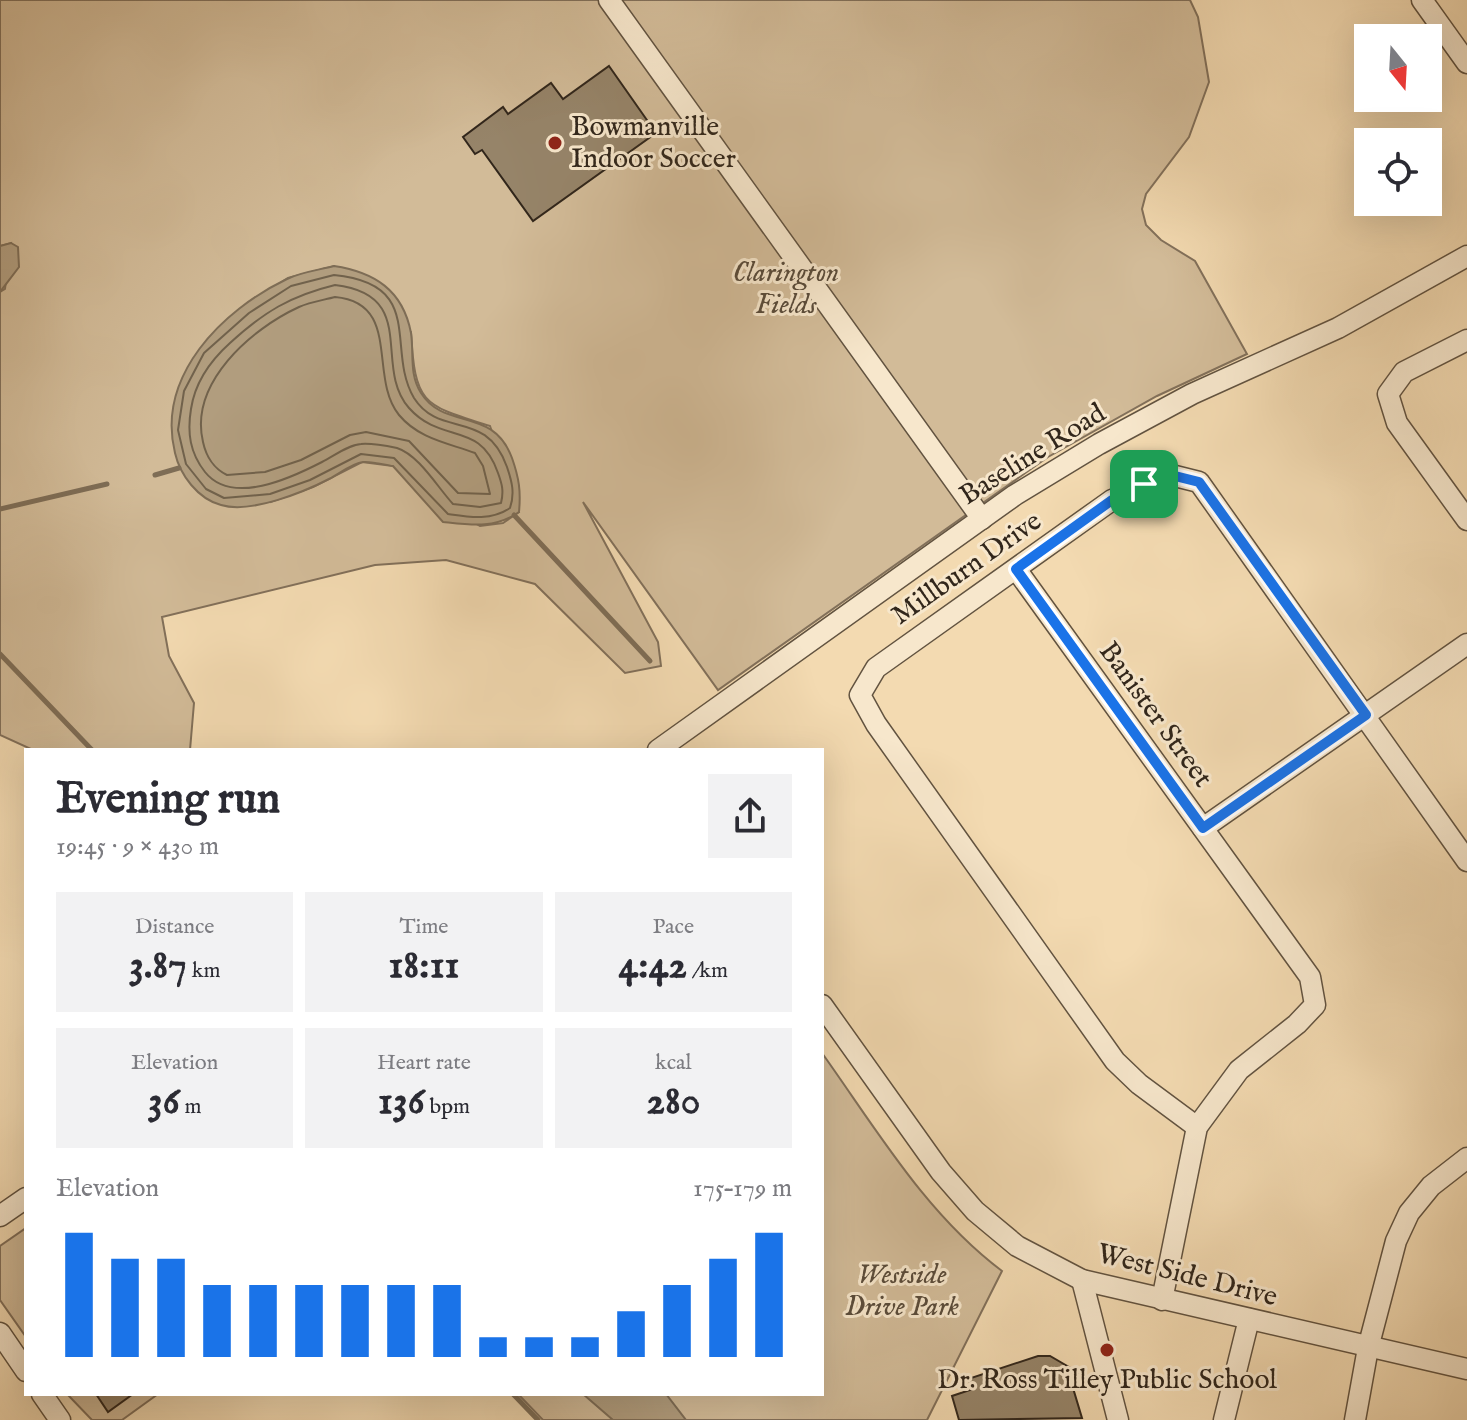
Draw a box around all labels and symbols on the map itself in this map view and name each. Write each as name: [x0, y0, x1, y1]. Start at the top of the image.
north arrow: [1354, 24, 1442, 112]
place label: Bowmanville Indoor Soccer: [571, 110, 736, 177]
marker: Bowmanville Indoor Soccer: [546, 134, 564, 152]
park label: Clarington Fields: [733, 256, 839, 323]
street label: Baseline Road: [953, 396, 1113, 514]
pin: [1110, 450, 1178, 518]
street label: Millburn Drive: [885, 504, 1049, 634]
street label: Banister Street: [1090, 635, 1220, 795]
street label: West Side Drive: [1093, 1237, 1281, 1315]
park label: Westside Drive Park: [845, 1258, 959, 1325]
marker: Dr. Ross Tilley Public School: [1098, 1341, 1116, 1359]
place label: Dr. Ross Tilley Public School: [937, 1363, 1277, 1398]

